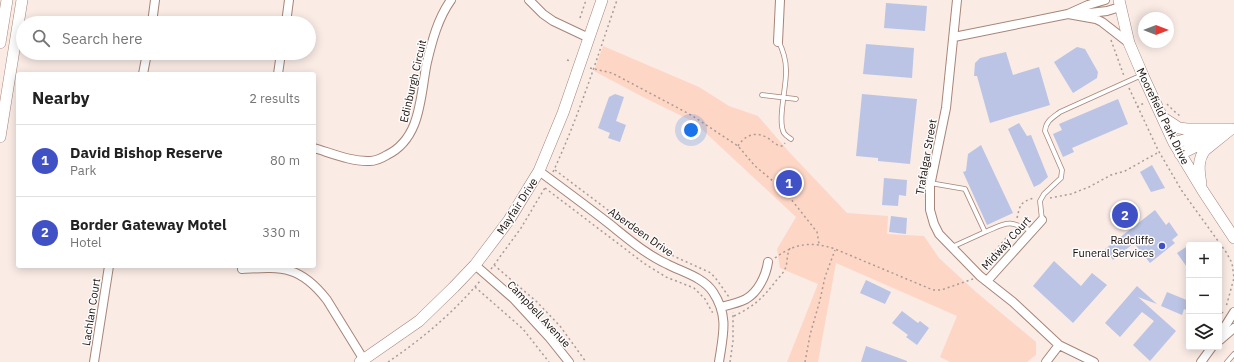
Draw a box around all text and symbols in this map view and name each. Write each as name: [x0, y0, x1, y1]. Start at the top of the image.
north arrow: [1138, 12, 1174, 48]
search box: [16, 16, 316, 60]
icon: search: [30, 27, 52, 49]
text: Search here: [62, 29, 142, 48]
street label: Edinburgh Circuit: [397, 38, 429, 124]
street label: Moorefield Park Drive: [1133, 65, 1193, 167]
text: Nearby: [32, 87, 90, 109]
text: 2 results: [249, 90, 300, 107]
street label: Trafalgar Street: [912, 118, 940, 196]
your location: [681, 120, 701, 140]
text: David Bishop Reserve: [70, 143, 223, 162]
text: 1: [41, 152, 49, 169]
text: 80 m: [270, 152, 300, 169]
text: Park: [70, 162, 96, 179]
pin: 1: [776, 168, 802, 198]
street label: Mayfair Drive: [494, 175, 540, 237]
pin: 2: [1112, 200, 1138, 230]
street label: Aberdeen Drive: [606, 204, 676, 260]
street label: Midway Court: [978, 213, 1034, 273]
text: Border Gateway Motel: [70, 215, 227, 234]
text: 2: [41, 224, 49, 241]
text: 330 m: [262, 224, 300, 241]
place label: Radcliffe Funeral Services: [1073, 233, 1154, 260]
text: Hotel: [70, 234, 102, 251]
marker: Radcliffe Funeral Services: [1157, 241, 1167, 251]
map controls: [1186, 242, 1222, 350]
button: +: [1186, 242, 1222, 278]
street label: Lachlan Court: [79, 277, 103, 347]
street label: Campbell Avenue: [504, 278, 574, 350]
button: −: [1186, 278, 1222, 314]
button: layers: [1186, 314, 1222, 350]

